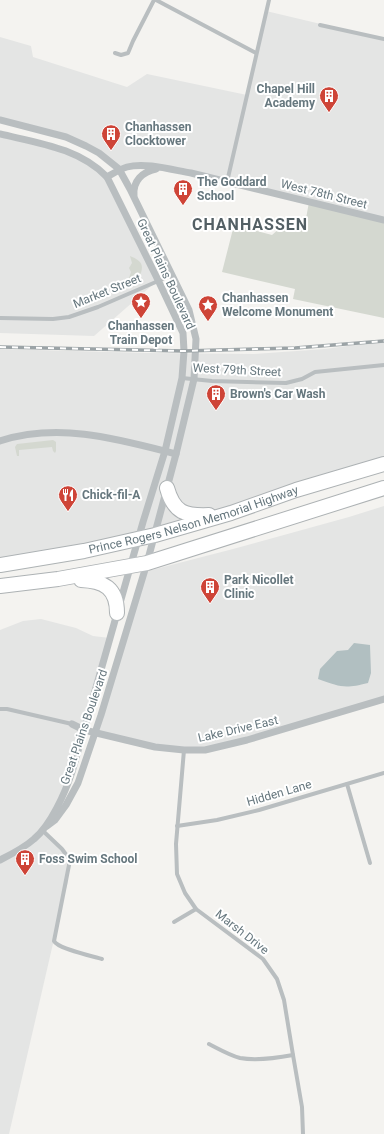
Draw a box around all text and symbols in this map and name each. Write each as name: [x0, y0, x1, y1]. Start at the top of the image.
place label: Chapel Hill Academy: [257, 82, 316, 110]
building icon: Chapel Hill Academy: [318, 85, 340, 113]
place label: Chanhassen Clocktower: [125, 120, 192, 148]
building icon: Chanhassen Clocktower: [100, 123, 122, 151]
place label: The Goddard School: [197, 175, 267, 203]
street label: West 78th Street: [279, 176, 369, 212]
building icon: The Goddard School: [172, 178, 194, 206]
district label: CHANHASSEN: [192, 215, 308, 234]
street label: Great Plains Boulevard: [134, 216, 198, 332]
street label: Market Street: [71, 271, 143, 311]
place icon: Chanhassen Train Depot: [130, 291, 152, 319]
place label: Chanhassen Welcome Monument: [222, 291, 333, 319]
place icon: Chanhassen Welcome Monument: [197, 294, 219, 322]
place label: Chanhassen Train Depot: [108, 319, 174, 347]
street label: West 79th Street: [192, 361, 282, 379]
building icon: Brown's Car Wash: [205, 383, 227, 411]
place label: Brown's Car Wash: [230, 387, 326, 401]
street label: Prince Rogers Nelson Memorial Highway: [87, 483, 300, 557]
restaurant icon: Chick-fil-A: [57, 484, 79, 512]
place label: Chick-fil-A: [82, 488, 141, 502]
place label: Park Nicollet Clinic: [224, 573, 293, 601]
building icon: Park Nicollet Clinic: [199, 576, 221, 604]
street label: Great Plains Boulevard: [58, 668, 110, 786]
street label: Lake Drive East: [197, 713, 279, 745]
street label: Hidden Lane: [245, 777, 313, 809]
building icon: Foss Swim School: [14, 848, 36, 876]
place label: Foss Swim School: [39, 852, 137, 866]
street label: Marsh Drive: [213, 907, 271, 957]

